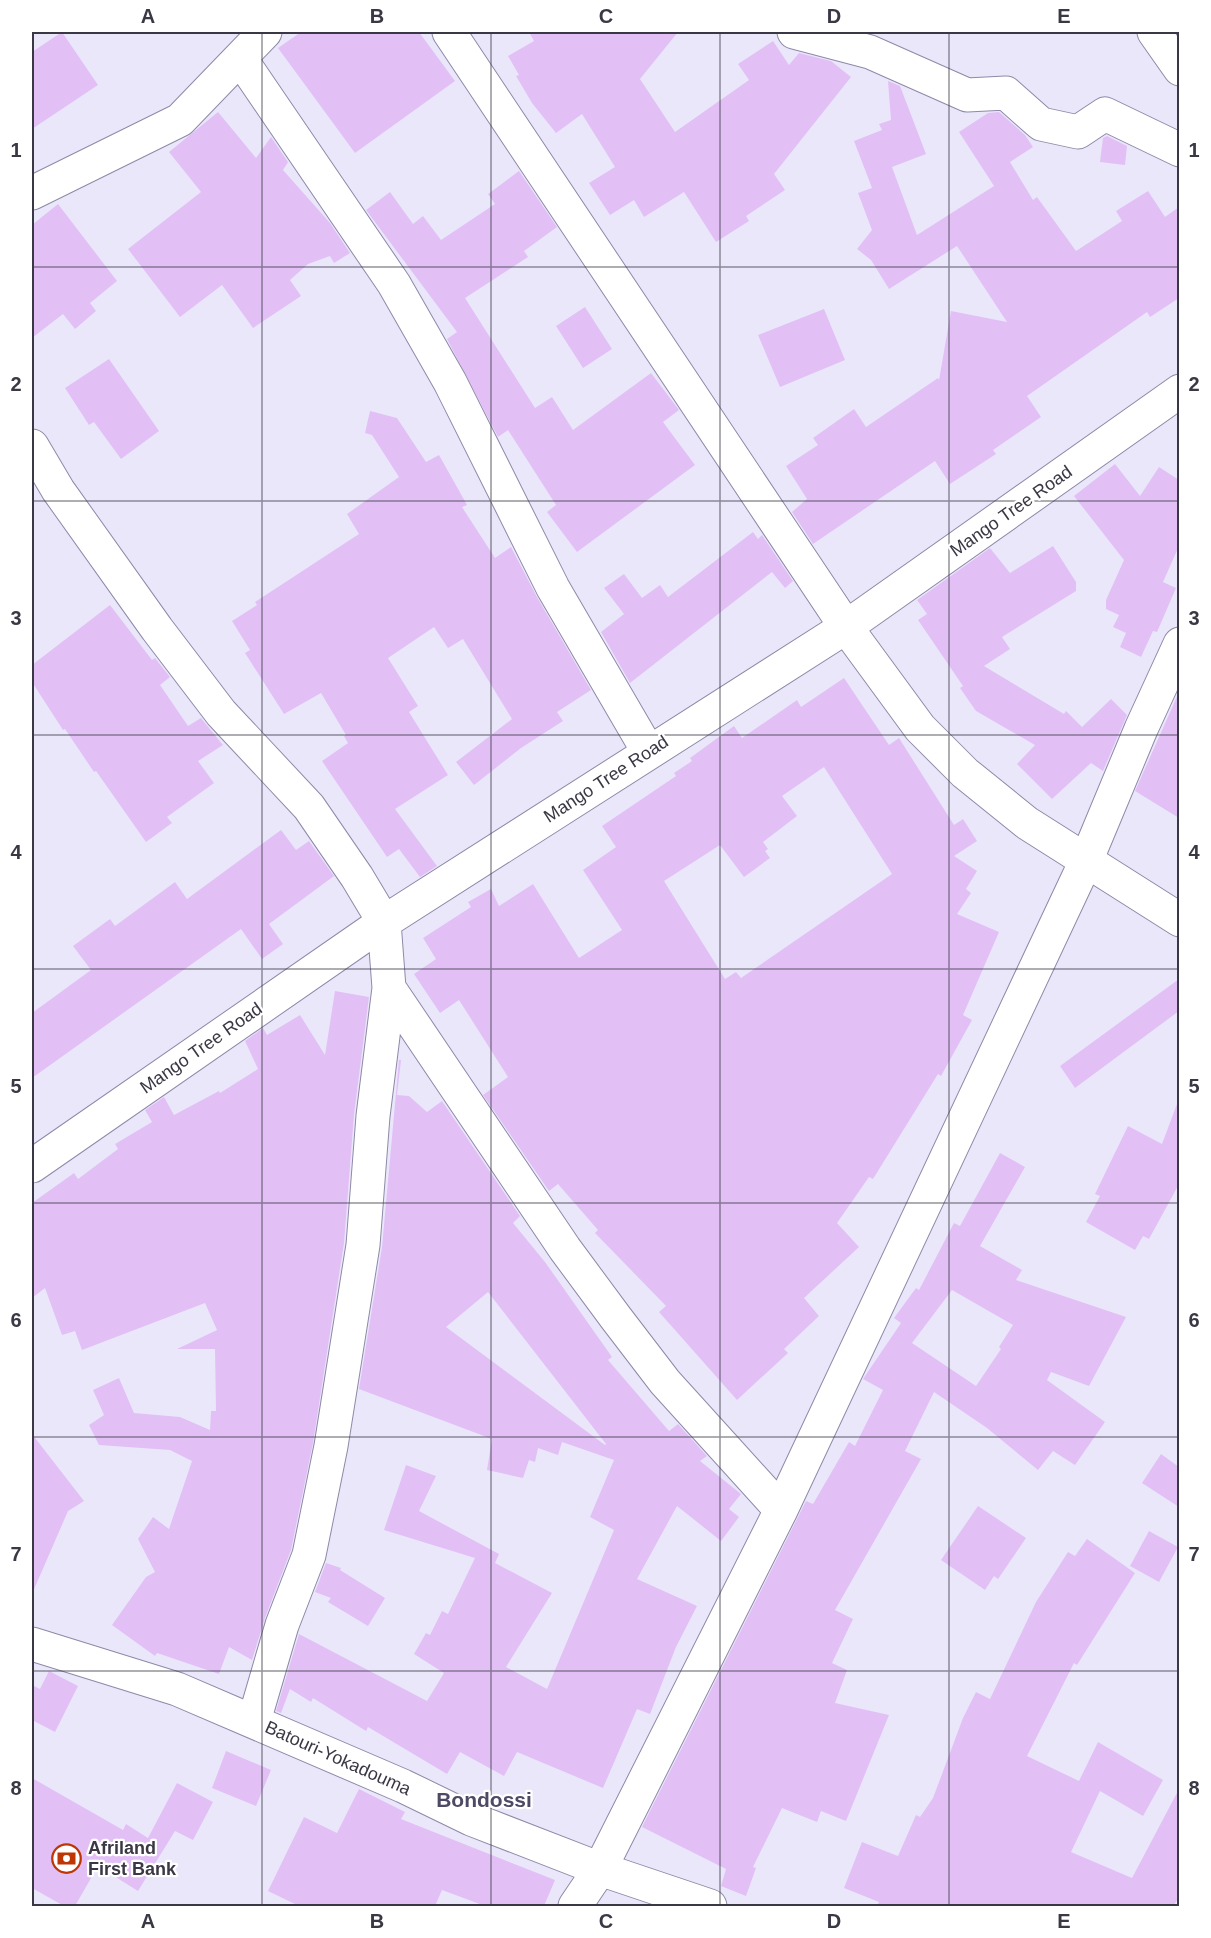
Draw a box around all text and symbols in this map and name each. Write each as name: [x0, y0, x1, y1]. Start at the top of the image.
text: A: [141, 5, 155, 27]
text: B: [370, 5, 384, 27]
text: C: [599, 5, 613, 27]
text: D: [827, 5, 841, 27]
text: E: [1057, 5, 1071, 27]
text: 1: [10, 139, 22, 161]
text: 1: [1188, 139, 1200, 161]
text: 2: [10, 373, 22, 395]
text: 2: [1188, 373, 1200, 395]
street label: Mango Tree Road: [946, 461, 1076, 561]
text: 3: [10, 607, 22, 629]
text: 3: [1188, 607, 1200, 629]
street label: Mango Tree Road: [540, 731, 672, 827]
text: 4: [10, 841, 22, 863]
text: 4: [1188, 841, 1200, 863]
street label: Mango Tree Road: [136, 998, 266, 1098]
text: 5: [10, 1075, 22, 1097]
text: 5: [1188, 1075, 1200, 1097]
text: 6: [10, 1309, 22, 1331]
text: 6: [1188, 1309, 1200, 1331]
text: 7: [10, 1543, 22, 1565]
text: 7: [1188, 1543, 1200, 1565]
street label: Batouri-Yokadouma: [262, 1717, 415, 1800]
text: 8: [10, 1777, 22, 1799]
text: 8: [1188, 1777, 1200, 1799]
district label: Bondossi: [436, 1788, 532, 1811]
place label: Afriland First Bank: [88, 1838, 177, 1879]
bank icon: Afriland First Bank: [51, 1842, 83, 1874]
text: A: [141, 1910, 155, 1932]
text: B: [370, 1910, 384, 1932]
text: C: [599, 1910, 613, 1932]
text: D: [827, 1910, 841, 1932]
text: E: [1057, 1910, 1071, 1932]

